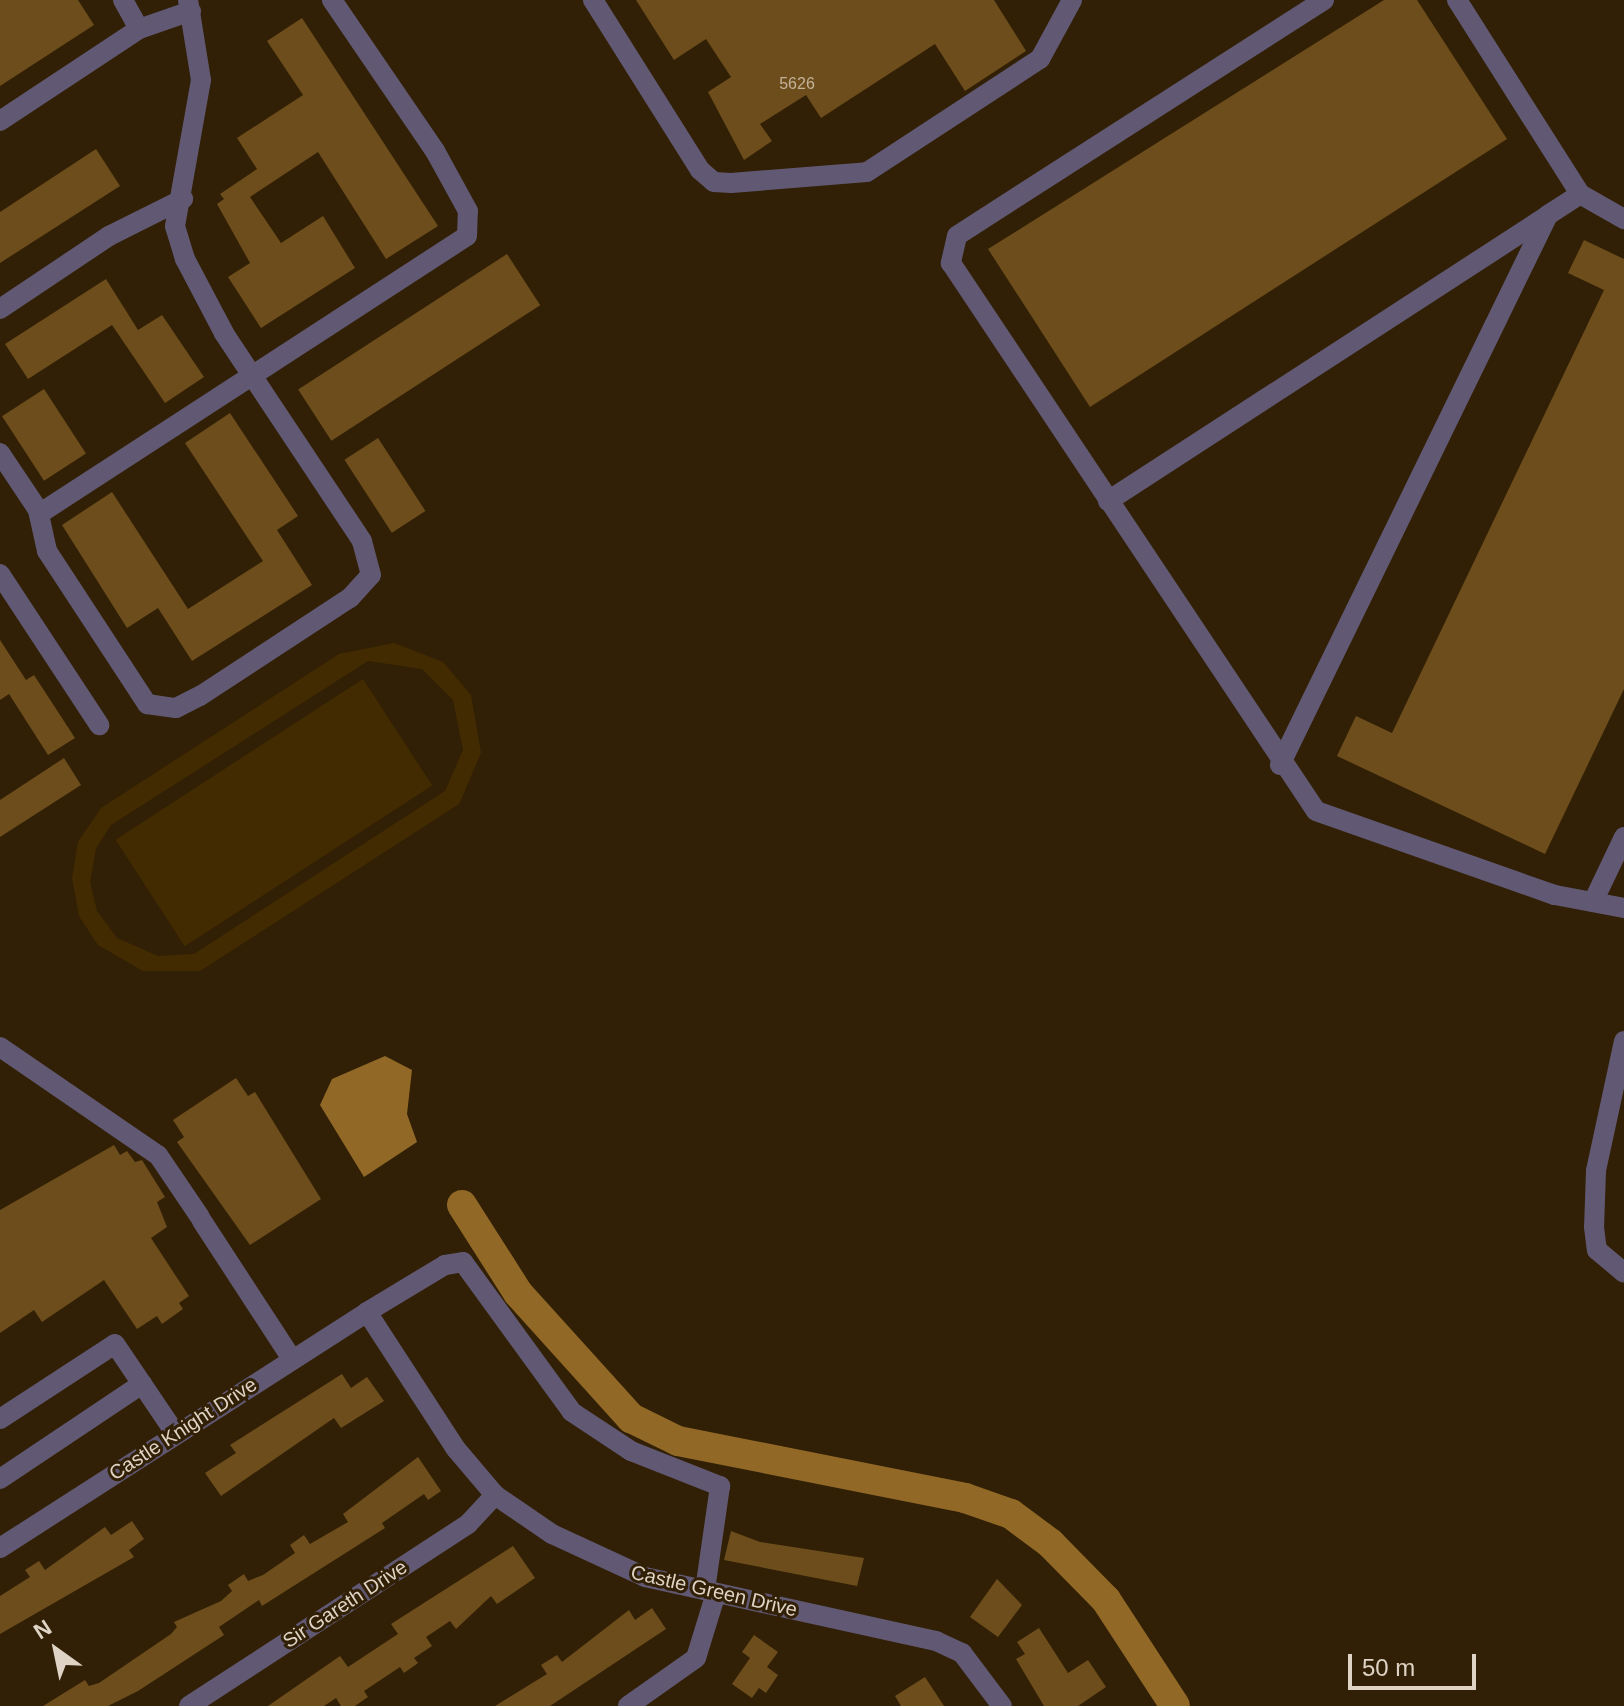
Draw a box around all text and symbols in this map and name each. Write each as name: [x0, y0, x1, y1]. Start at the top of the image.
house number: 5626: [779, 74, 815, 94]
street label: Castle Knight Drive: [105, 1372, 261, 1486]
street label: Sir Gareth Drive: [278, 1555, 412, 1653]
street label: Castle Green Drive: [628, 1560, 800, 1622]
north arrow: [16, 1610, 96, 1690]
text: N: [29, 1615, 56, 1644]
scale bar: [1352, 1638, 1480, 1688]
text: 50 m: [1362, 1654, 1415, 1681]

